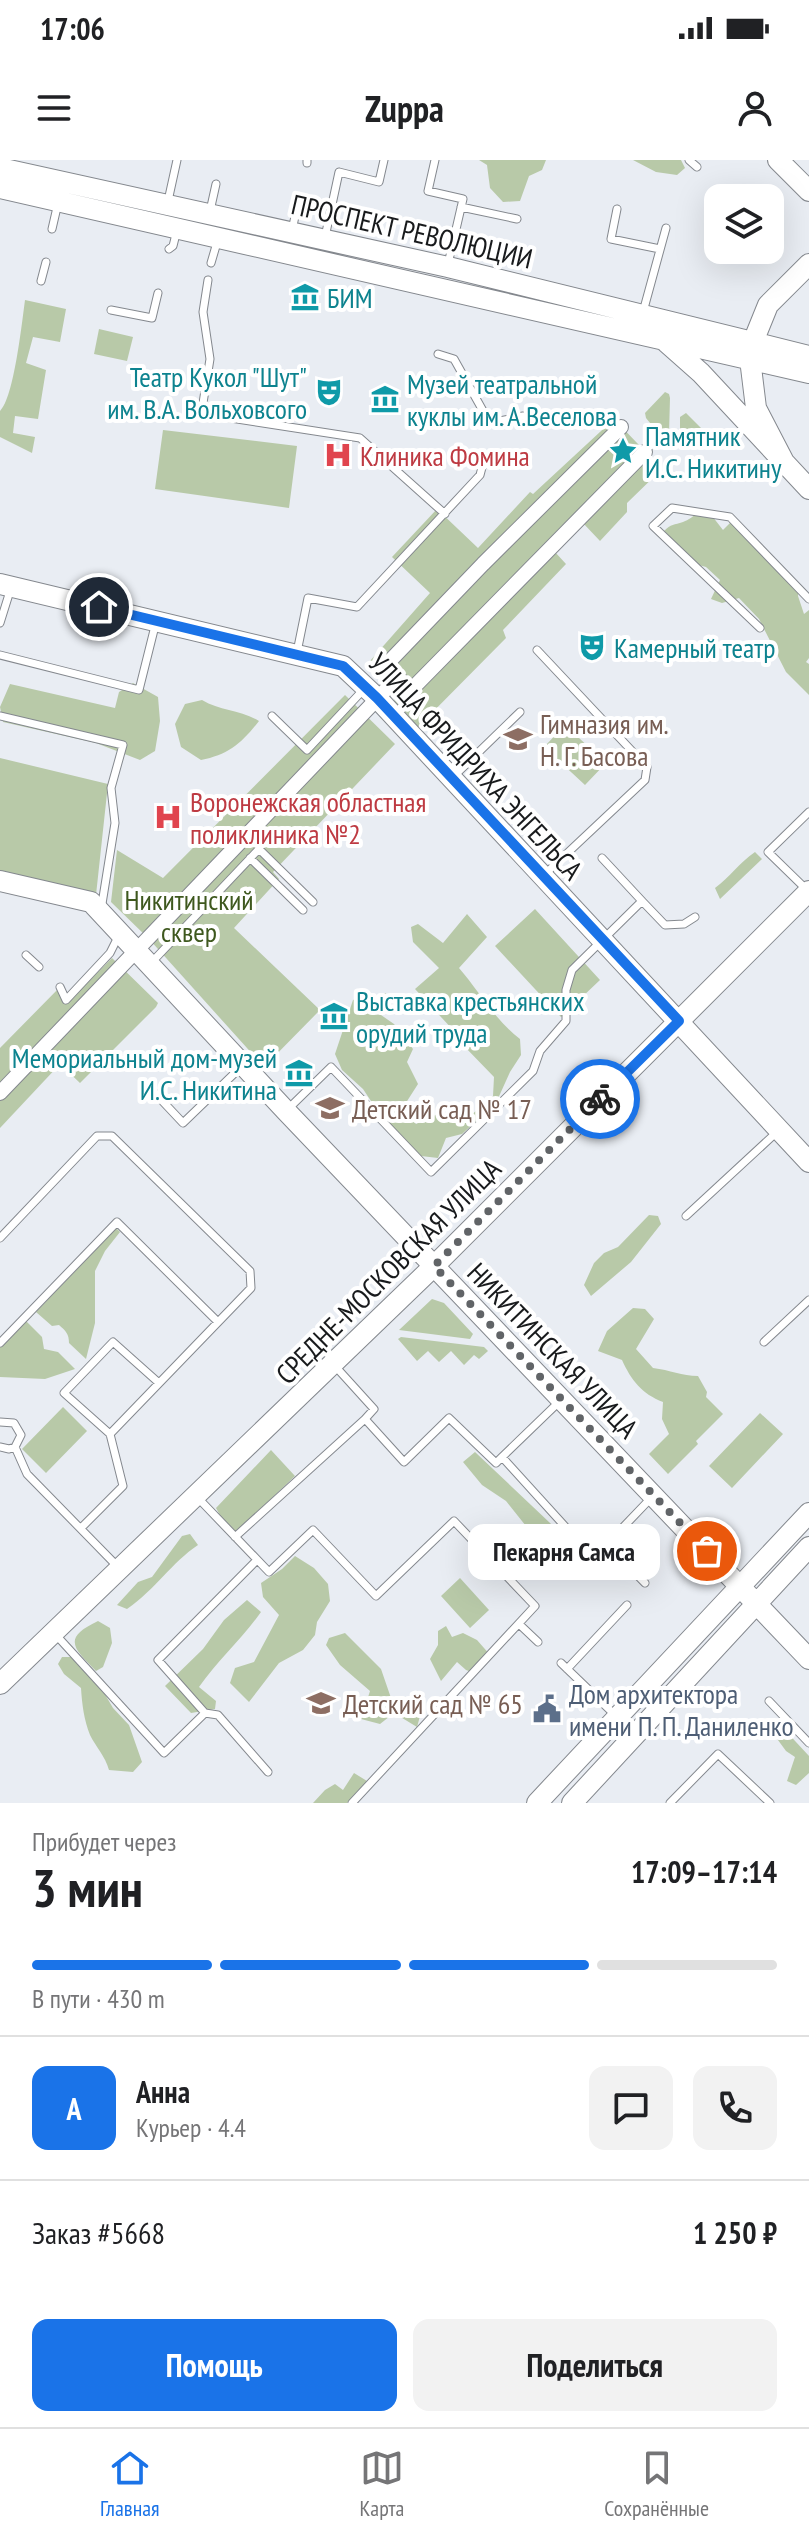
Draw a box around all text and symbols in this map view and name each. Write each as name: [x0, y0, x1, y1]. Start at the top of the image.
text: 17:06: [40, 9, 105, 48]
text: Zuppa: [365, 85, 444, 132]
icon: menu: [32, 86, 76, 130]
icon: person: [733, 86, 777, 130]
map controls: [704, 184, 784, 264]
button: layers: [704, 184, 784, 264]
street label: ПРОСПЕКТ РЕВОЛЮЦИИ: [288, 185, 536, 277]
place label: БИМ: [327, 279, 373, 316]
museum icon: БИМ: [290, 282, 320, 312]
place label: Театр Кукол "Шут" им. В.А. Вольховсого: [107, 358, 307, 427]
place label: Музей театральной куклы им. А.Веселова: [407, 365, 617, 434]
theatre icon: Театр Кукол "Шут" им. В.А. Вольховсого: [314, 377, 344, 407]
museum icon: Музей театральной куклы им. А.Веселова: [370, 384, 400, 414]
place label: Памятник И.С. Никитину: [645, 417, 782, 486]
place icon: Памятник И.С. Никитину: [608, 436, 638, 466]
place label: Клиника Фомина: [360, 437, 530, 474]
hospital icon: Клиника Фомина: [323, 440, 353, 470]
pin: [65, 573, 133, 641]
icon: home: [77, 585, 121, 629]
place label: Камерный театр: [614, 629, 775, 666]
theatre icon: Камерный театр: [577, 632, 607, 662]
street label: УЛИЦА ФРИДРИХА ЭНГЕЛЬСА: [361, 645, 592, 888]
place label: Гимназия им. Н. Г. Басова: [540, 705, 669, 774]
school or university icon: Гимназия им. Н. Г. Басова: [503, 724, 533, 754]
place label: Воронежская областная поликлиника №2: [190, 783, 426, 852]
hospital icon: Воронежская областная поликлиника №2: [153, 802, 183, 832]
park label: Никитинский сквер: [124, 881, 254, 950]
place label: Выставка крестьянских орудий труда: [356, 982, 585, 1051]
museum icon: Выставка крестьянских орудий труда: [319, 1001, 349, 1031]
place label: Мемориальный дом-музей И.С. Никитина: [12, 1039, 277, 1108]
museum icon: Мемориальный дом-музей И.С. Никитина: [284, 1058, 314, 1088]
courier: [560, 1059, 640, 1139]
icon: bike: [578, 1077, 622, 1121]
place label: Детский сад № 17: [352, 1090, 532, 1127]
school or university icon: Детский сад № 17: [315, 1093, 345, 1123]
street label: СРЕДНЕ-МОСКОВСКАЯ УЛИЦА: [267, 1150, 509, 1392]
street label: НИКИТИНСКАЯ УЛИЦА: [460, 1254, 647, 1446]
pin: [673, 1517, 741, 1585]
callout: Пекарня Самса: [467, 1523, 659, 1579]
icon: bag: [685, 1529, 729, 1573]
text: Пекарня Самса: [493, 1535, 635, 1568]
place label: Дом архитектора имени П. П. Даниленко: [569, 1675, 794, 1744]
place label: Детский сад № 65: [343, 1685, 523, 1722]
school or university icon: Детский сад № 65: [306, 1688, 336, 1718]
public building icon: Дом архитектора имени П. П. Даниленко: [532, 1694, 562, 1724]
text: Прибудет через: [32, 1825, 176, 1858]
text: 17:09–17:14: [631, 1852, 777, 1891]
text: 3 мин: [32, 1854, 143, 1921]
text: В пути · 430 m: [32, 1982, 165, 2015]
button: chat: [589, 2066, 673, 2150]
button: phone: [693, 2066, 777, 2150]
text: Анна: [136, 2072, 190, 2111]
text: А: [66, 2089, 82, 2128]
text: Курьер · 4.4: [136, 2111, 246, 2144]
text: Заказ #5668: [32, 2213, 165, 2252]
text: 1 250 ₽: [693, 2213, 777, 2252]
button: Помощь: [32, 2319, 397, 2411]
button: Поделиться: [413, 2319, 777, 2411]
tab: Главная: [100, 2446, 160, 2522]
tab: Карта: [360, 2446, 404, 2522]
tab: Сохранённые: [604, 2446, 709, 2522]

